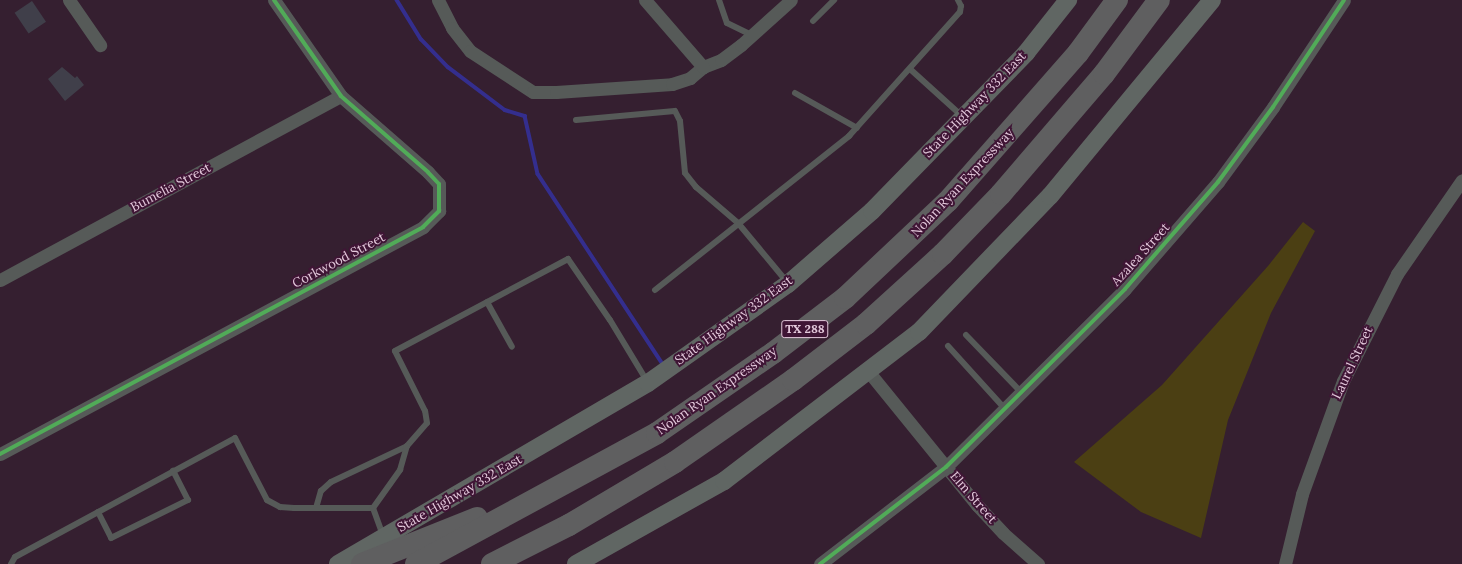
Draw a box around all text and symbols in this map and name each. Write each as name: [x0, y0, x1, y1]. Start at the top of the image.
street label: State Highway 332 East: [920, 49, 1030, 161]
street label: Nolan Ryan Expressway: [909, 125, 1017, 241]
street label: Bumelia Street: [128, 160, 214, 216]
street label: Azalea Street: [1109, 220, 1173, 290]
street label: Corkwood Street: [290, 230, 388, 292]
street label: State Highway 332 East: [672, 273, 796, 369]
road number: TX 288: [781, 319, 829, 339]
street label: Laurel Street: [1329, 324, 1377, 402]
street label: Nolan Ryan Expressway: [654, 344, 780, 438]
street label: State Highway 332 East: [395, 452, 525, 536]
street label: Elm Street: [946, 469, 1000, 527]

